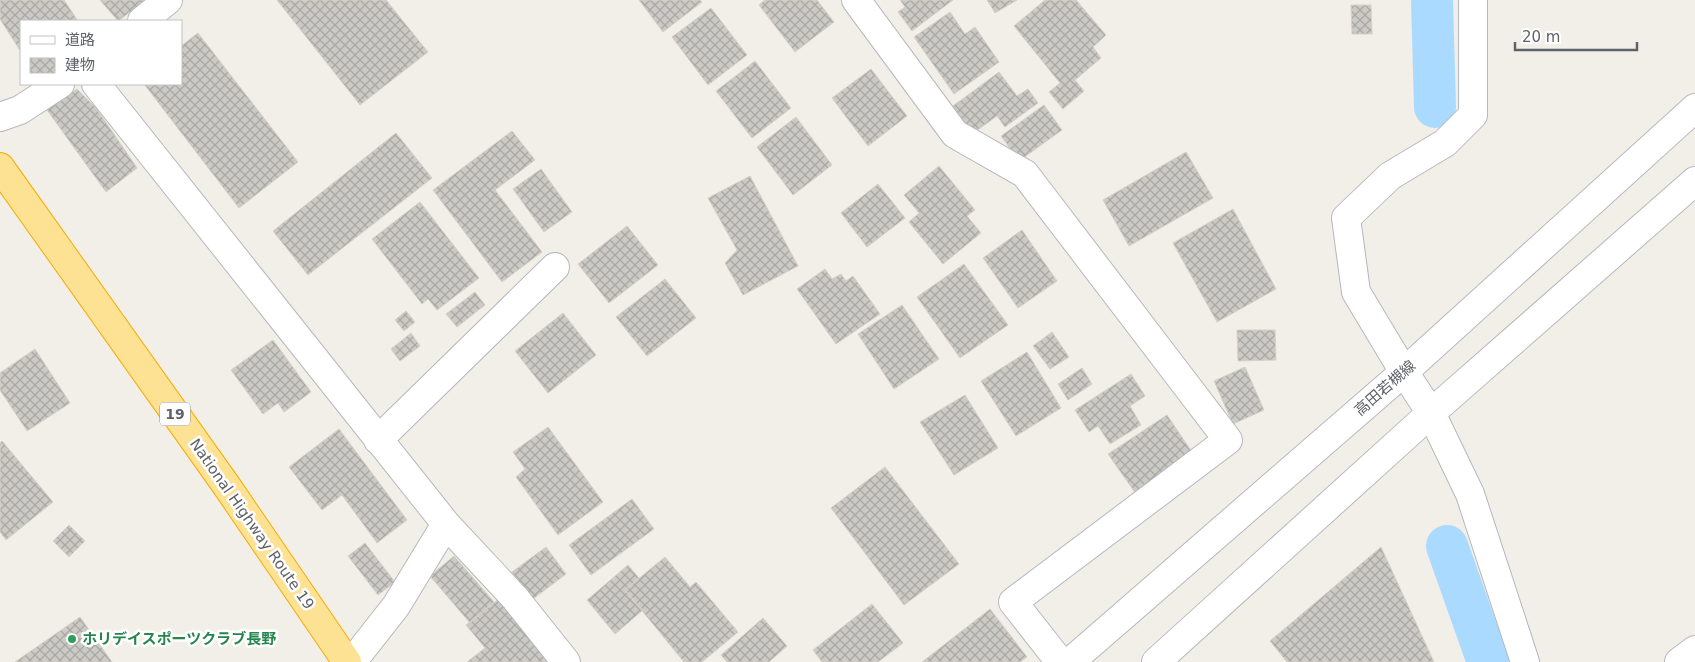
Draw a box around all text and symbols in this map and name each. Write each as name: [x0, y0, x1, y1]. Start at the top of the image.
legend: [20, 20, 182, 85]
scale bar: [1515, 20, 1638, 52]
text: 20 m: [1522, 28, 1560, 46]
text: 道路: [65, 31, 95, 49]
text: 建物: [65, 56, 95, 74]
street label: 高田若槻線: [1351, 357, 1419, 419]
road number: 19: [160, 402, 190, 426]
street label: National Highway Route 19: [186, 435, 318, 613]
place label: ホリデイスポーツクラブ長野: [82, 630, 276, 648]
marker: ホリデイスポーツクラブ長野: [66, 633, 78, 645]

